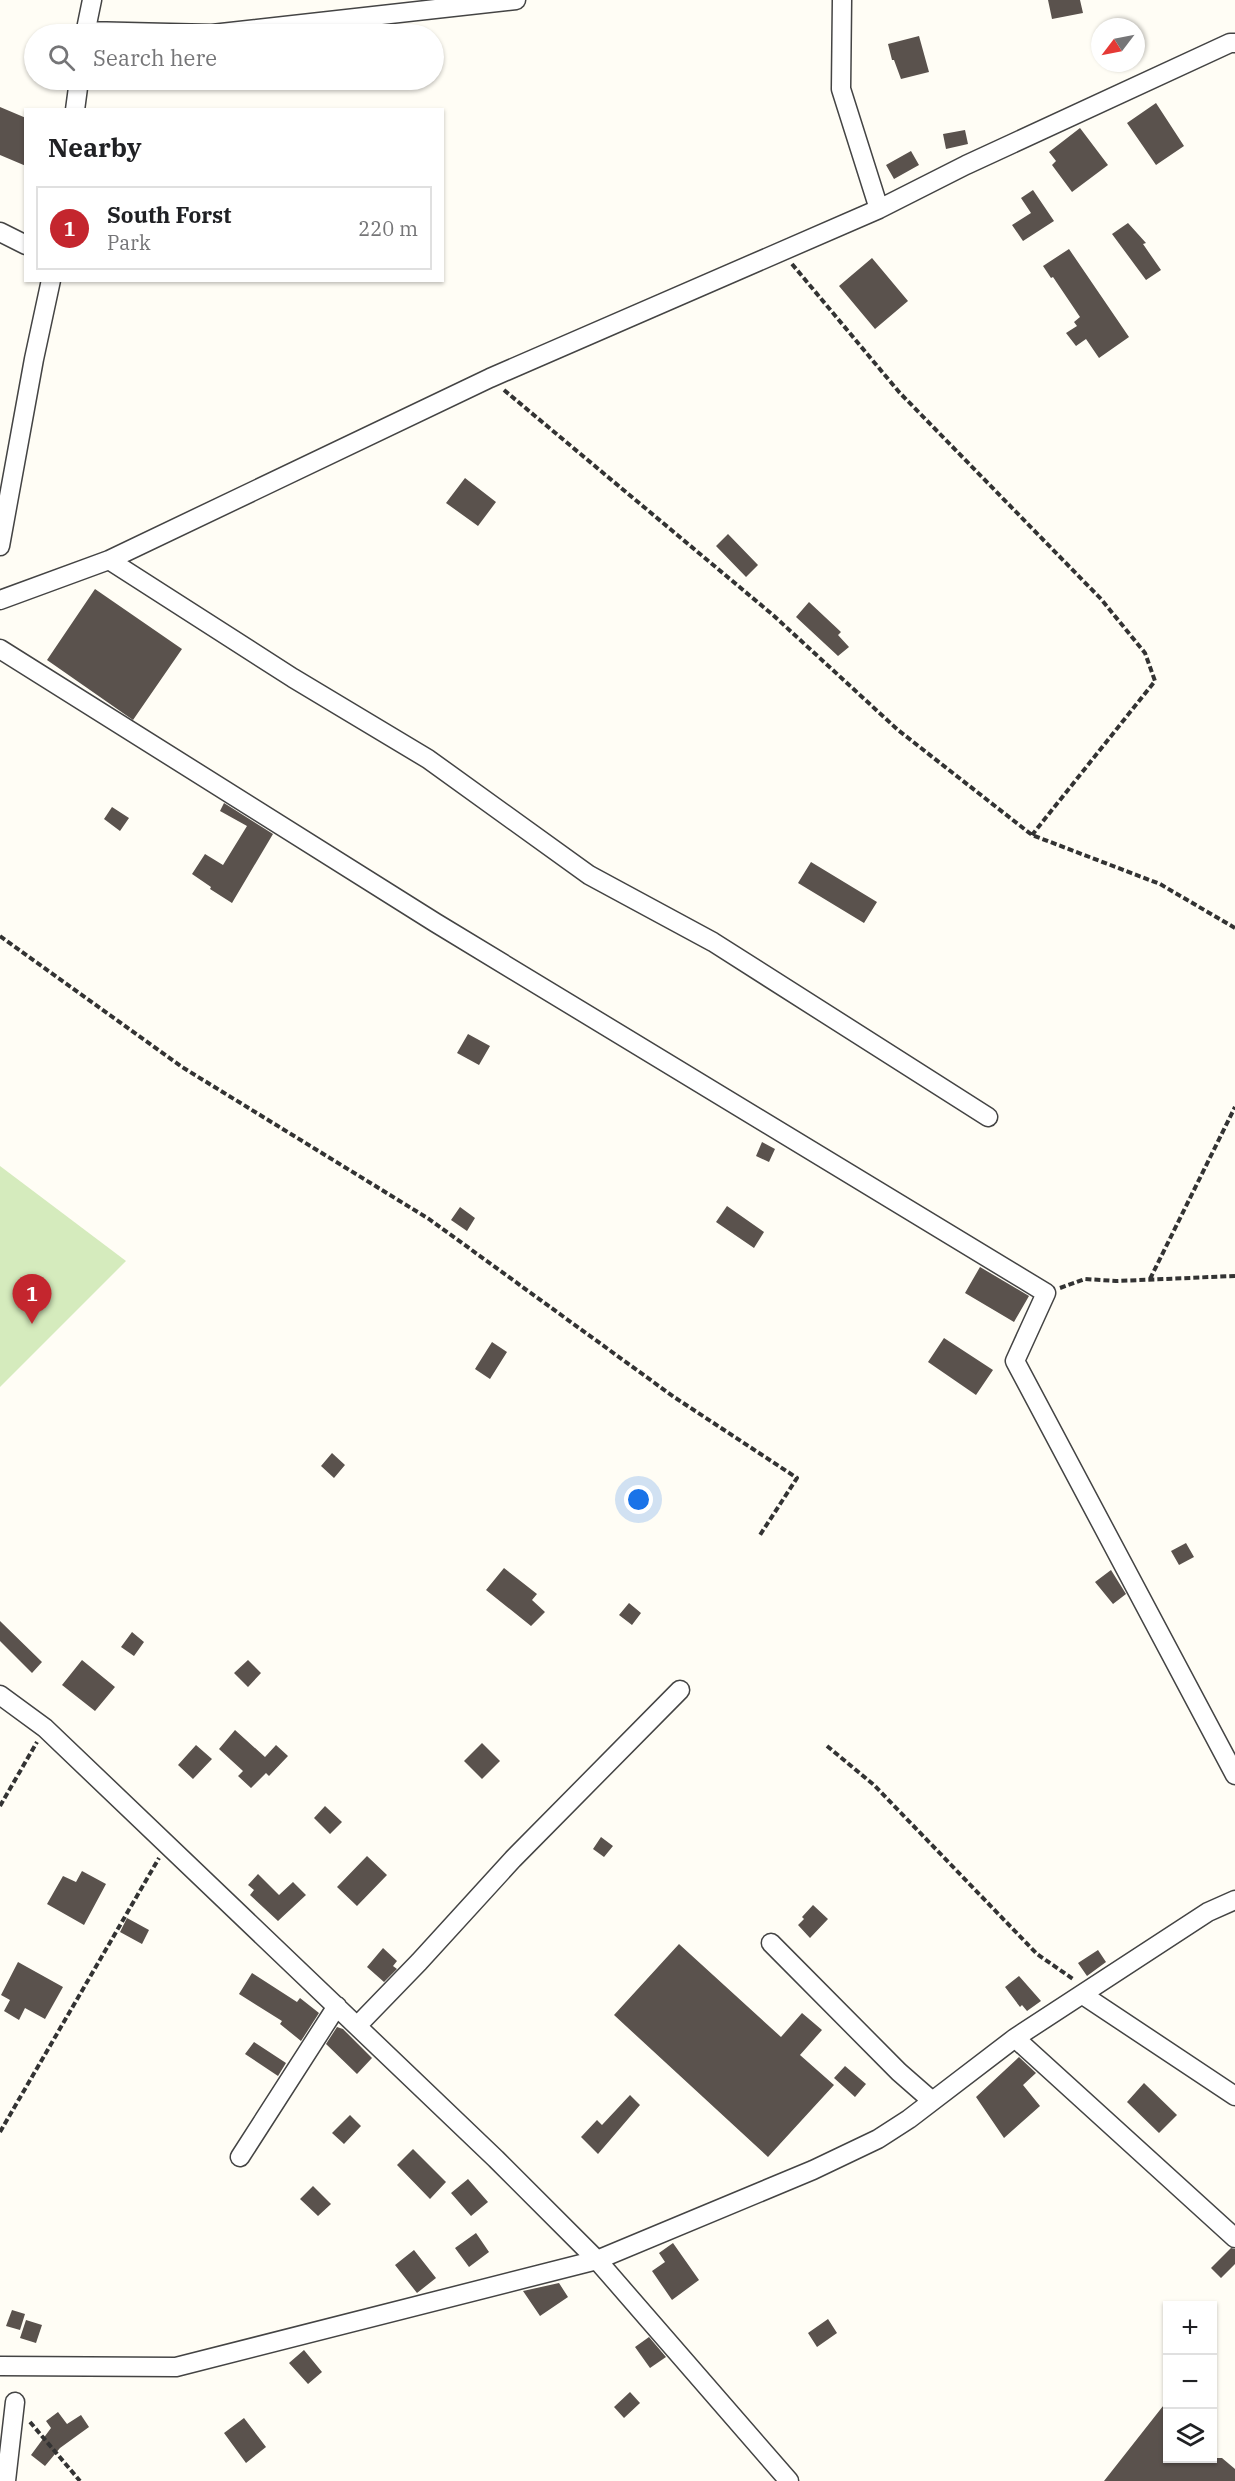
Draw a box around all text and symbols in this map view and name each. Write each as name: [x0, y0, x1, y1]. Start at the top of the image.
north arrow: [1091, 18, 1145, 72]
search box: [24, 24, 444, 90]
icon: search: [45, 41, 78, 74]
text: Search here: [93, 43, 217, 72]
text: Nearby: [48, 130, 142, 164]
text: South Forst: [107, 200, 231, 229]
text: 1: [64, 215, 76, 242]
text: 220 m: [358, 215, 418, 242]
text: Park: [107, 229, 151, 256]
pin: 1: [12, 1274, 51, 1324]
your location: [624, 1485, 653, 1514]
map controls: [1163, 2301, 1217, 2463]
button: +: [1163, 2301, 1217, 2355]
button: −: [1163, 2355, 1217, 2409]
button: layers: [1163, 2409, 1217, 2463]

